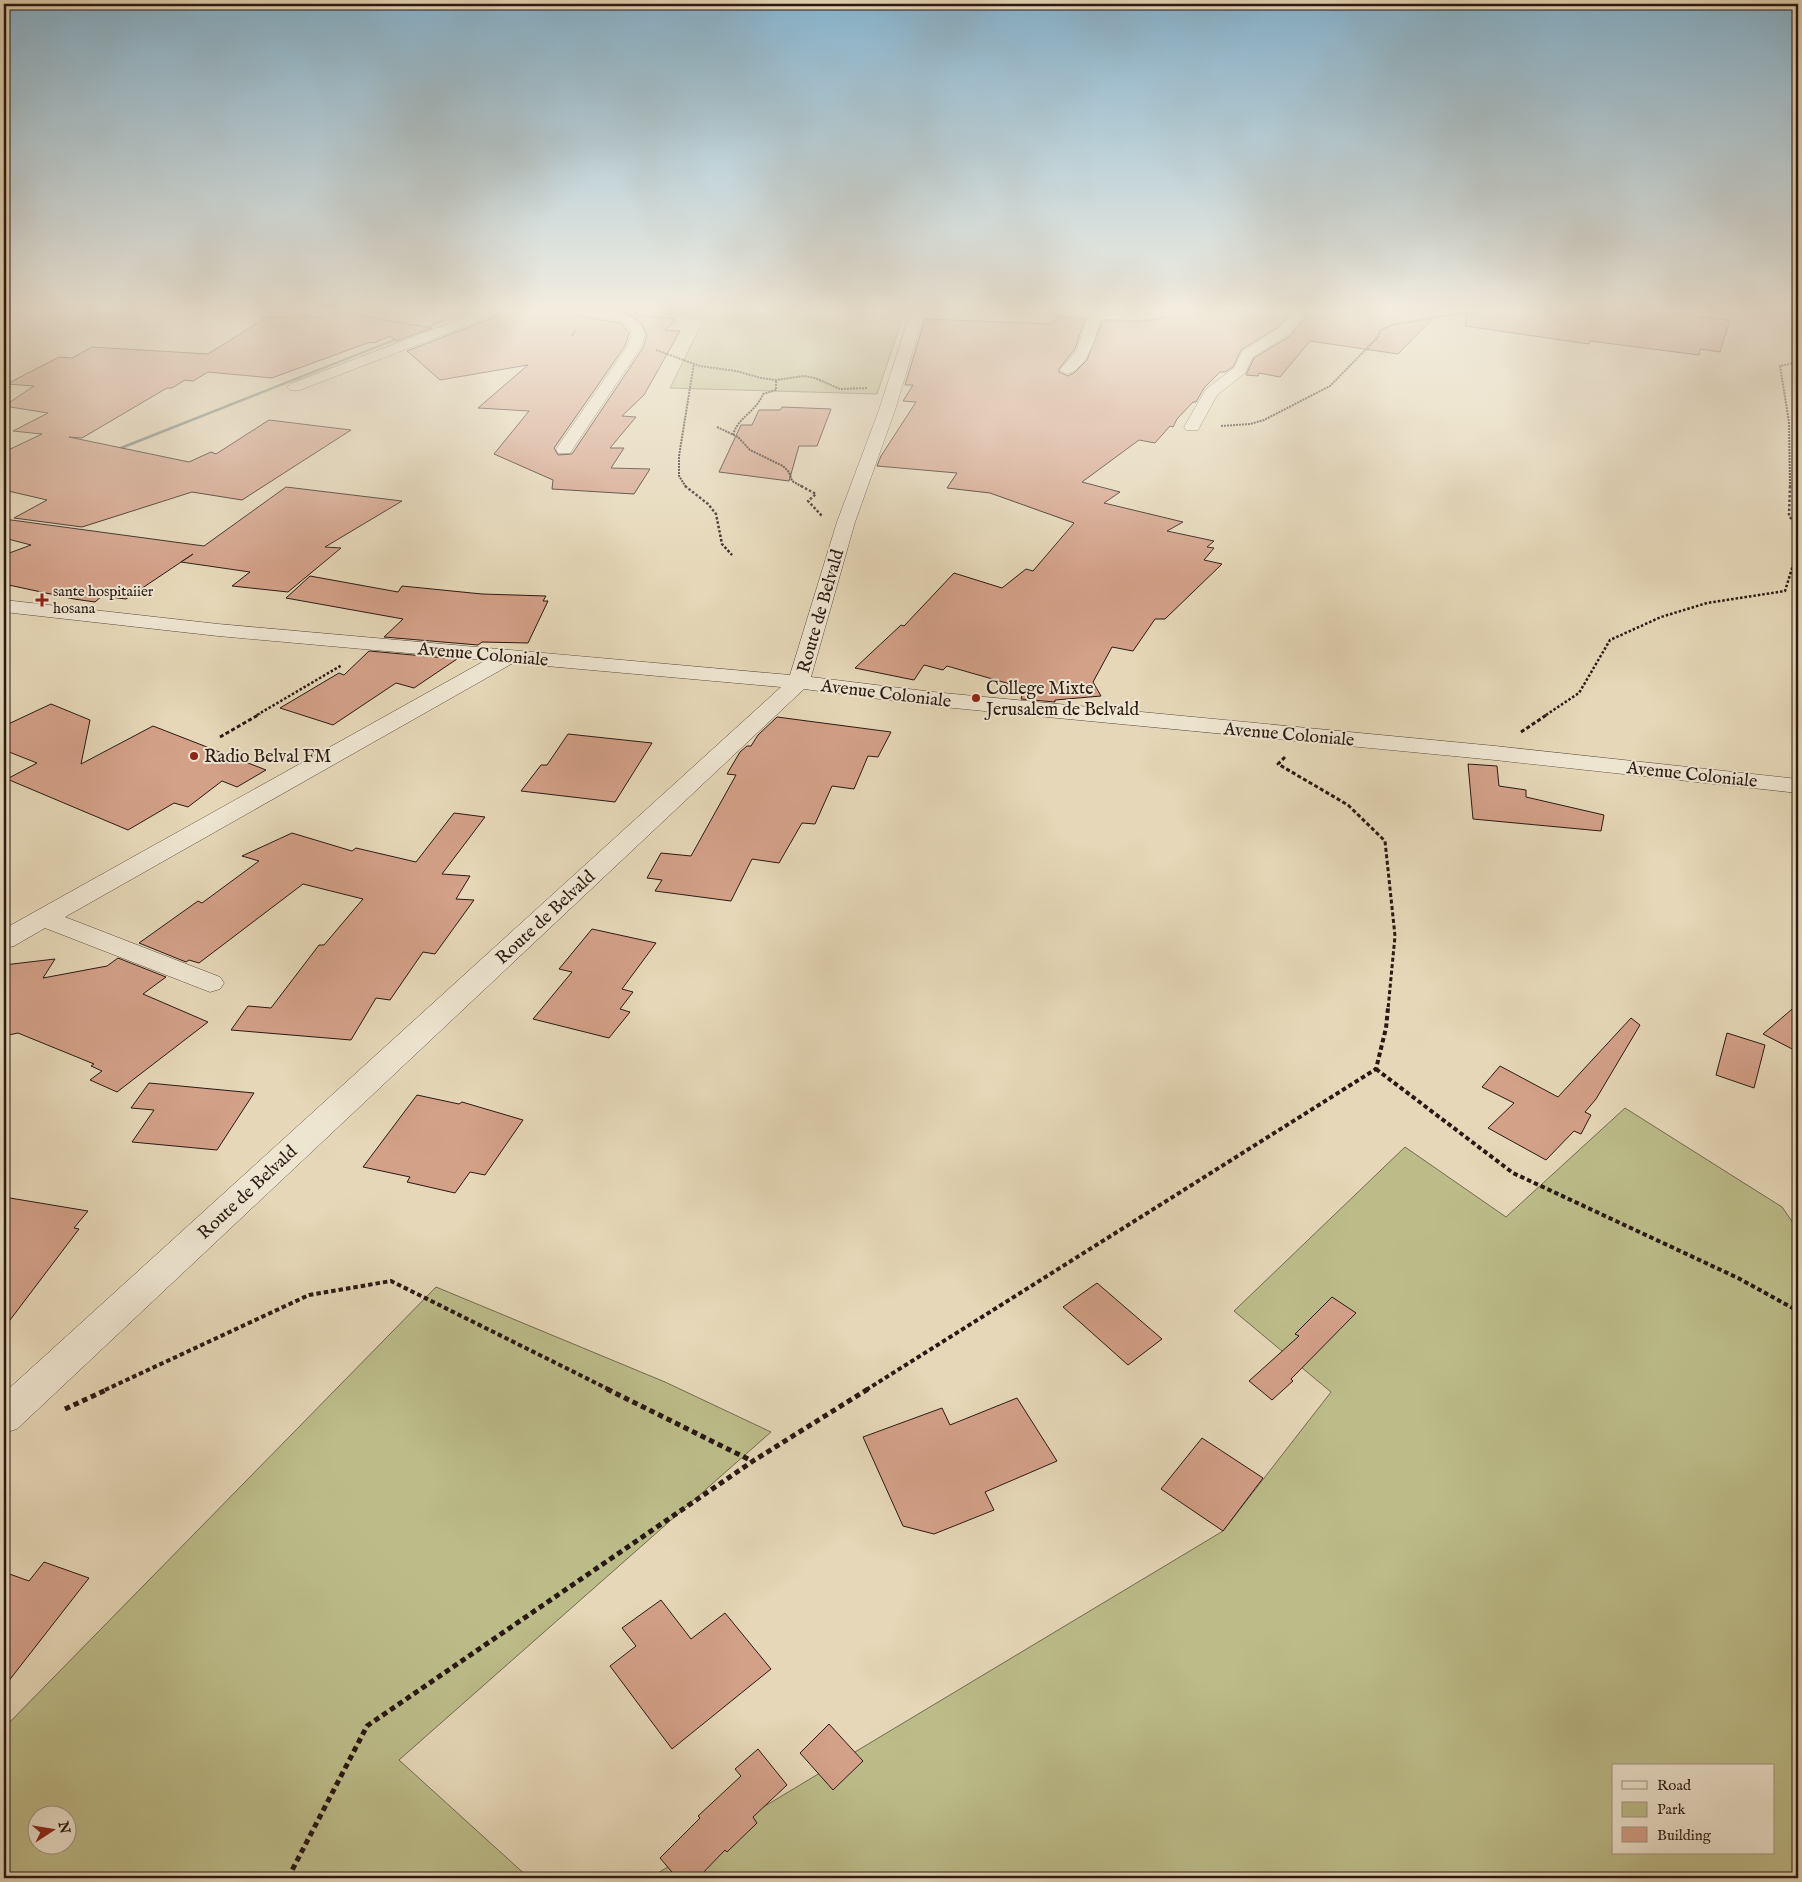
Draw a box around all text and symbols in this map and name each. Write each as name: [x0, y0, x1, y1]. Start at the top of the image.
street label: Route de Belvald: [793, 546, 850, 676]
place label: sante hospitaiier hosana: [53, 582, 154, 618]
marker: sante hospitaiier hosana: [35, 593, 49, 607]
street label: Avenue Coloniale: [416, 638, 549, 673]
street label: Avenue Coloniale: [818, 675, 952, 714]
place label: College Mixte Jerusalem de Belvald: [984, 678, 1139, 722]
marker: College Mixte Jerusalem de Belvald: [970, 692, 982, 704]
street label: Avenue Coloniale: [1222, 718, 1355, 753]
place label: Radio Belval FM: [204, 746, 331, 769]
marker: Radio Belval FM: [188, 750, 200, 762]
street label: Avenue Coloniale: [1624, 757, 1758, 794]
street label: Route de Belvald: [491, 866, 601, 970]
street label: Route de Belvald: [193, 1141, 303, 1245]
legend: [1612, 1764, 1774, 1854]
text: Road: [1657, 1776, 1692, 1795]
text: Park: [1657, 1800, 1687, 1819]
north arrow: [28, 1804, 78, 1854]
text: N: [53, 1819, 74, 1835]
text: Building: [1657, 1826, 1712, 1845]

